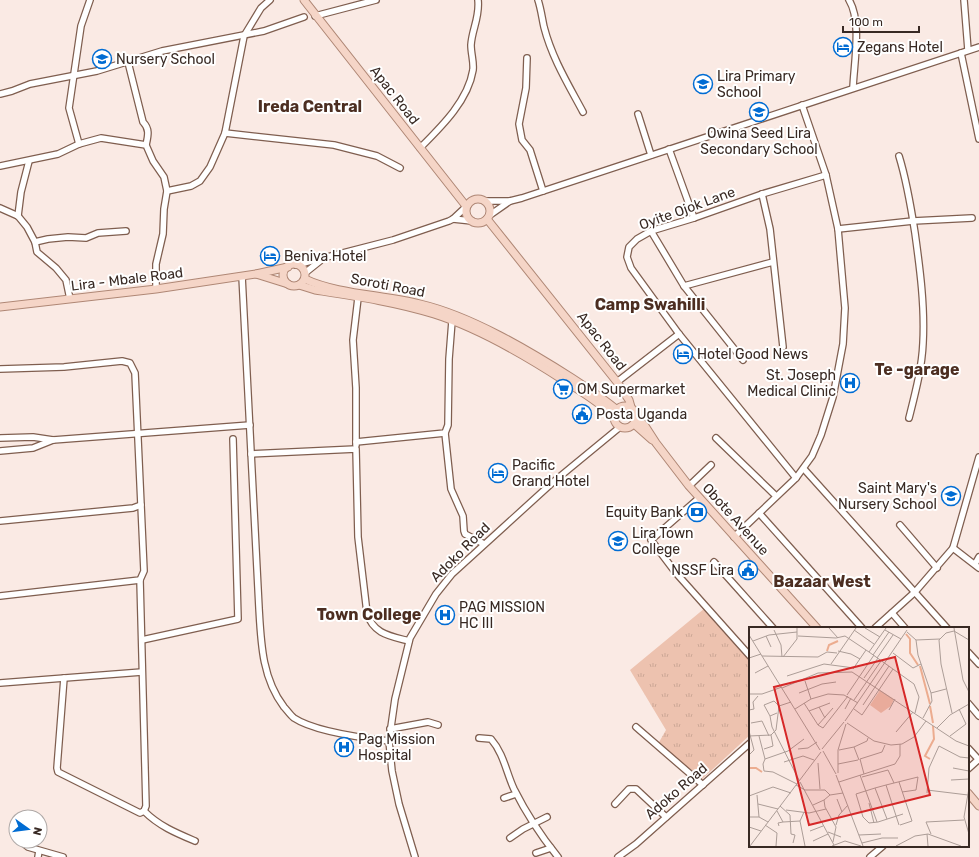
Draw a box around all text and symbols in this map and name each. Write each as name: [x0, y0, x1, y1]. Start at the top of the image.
scale bar: [843, 8, 919, 34]
text: 100 m: [849, 15, 883, 29]
hotel icon: Zegans Hotel: [832, 36, 854, 58]
place label: Zegans Hotel: [857, 39, 943, 56]
school or university icon: Nursery School: [91, 48, 113, 70]
place label: Nursery School: [116, 51, 215, 68]
street label: Apac Road: [366, 63, 423, 128]
place label: Lira Primary School: [717, 68, 796, 101]
school or university icon: Lira Primary School: [692, 73, 714, 95]
district label: Ireda Central: [258, 97, 362, 116]
school or university icon: Owina Seed Lira Secondary School: [748, 101, 770, 123]
place label: Owina Seed Lira Secondary School: [700, 125, 818, 158]
street label: Oyite Ojok Lane: [637, 183, 738, 234]
hotel icon: Beniva Hotel: [259, 245, 281, 267]
place label: Beniva Hotel: [284, 248, 366, 265]
street label: Lira - Mbale Road: [70, 264, 184, 295]
street label: Soroti Road: [349, 270, 427, 301]
district label: Camp Swahilli: [595, 295, 705, 314]
street label: Apac Road: [573, 309, 630, 374]
hotel icon: Hotel Good News: [672, 343, 694, 365]
place label: Hotel Good News: [697, 346, 808, 363]
district label: Te -garage: [874, 360, 960, 379]
place label: St. Joseph Medical Clinic: [747, 367, 836, 400]
hospital icon: St. Joseph Medical Clinic: [839, 372, 861, 394]
supermarket icon: OM Supermarket: [552, 378, 574, 400]
place label: OM Supermarket: [577, 381, 686, 398]
public building icon: Posta Uganda: [571, 403, 593, 425]
place label: Posta Uganda: [596, 406, 687, 423]
place label: Pacific Grand Hotel: [512, 457, 589, 490]
hotel icon: Pacific Grand Hotel: [487, 462, 509, 484]
street label: Obote Avenue: [699, 480, 773, 559]
place label: Saint Mary's Nursery School: [838, 480, 937, 513]
school or university icon: Saint Mary's Nursery School: [940, 485, 962, 507]
bank icon: Equity Bank: [686, 501, 708, 523]
place label: Equity Bank: [605, 504, 684, 521]
street label: Adoko Road: [427, 519, 494, 586]
place label: Lira Town College: [632, 525, 694, 558]
school or university icon: Lira Town College: [607, 530, 629, 552]
public building icon: NSSF Lira: [737, 559, 759, 581]
place label: NSSF Lira: [671, 562, 734, 579]
district label: Bazaar West: [773, 572, 871, 591]
place label: PAG MISSION HC III: [459, 599, 545, 632]
hospital icon: PAG MISSION HC III: [434, 604, 456, 626]
district label: Town College: [317, 605, 421, 624]
inset map: [749, 627, 969, 847]
place label: Pag Mission Hospital: [358, 731, 435, 764]
hospital icon: Pag Mission Hospital: [333, 736, 355, 758]
street label: Adoko Road: [642, 760, 711, 823]
north arrow: [8, 809, 48, 849]
text: N: [30, 826, 44, 837]

